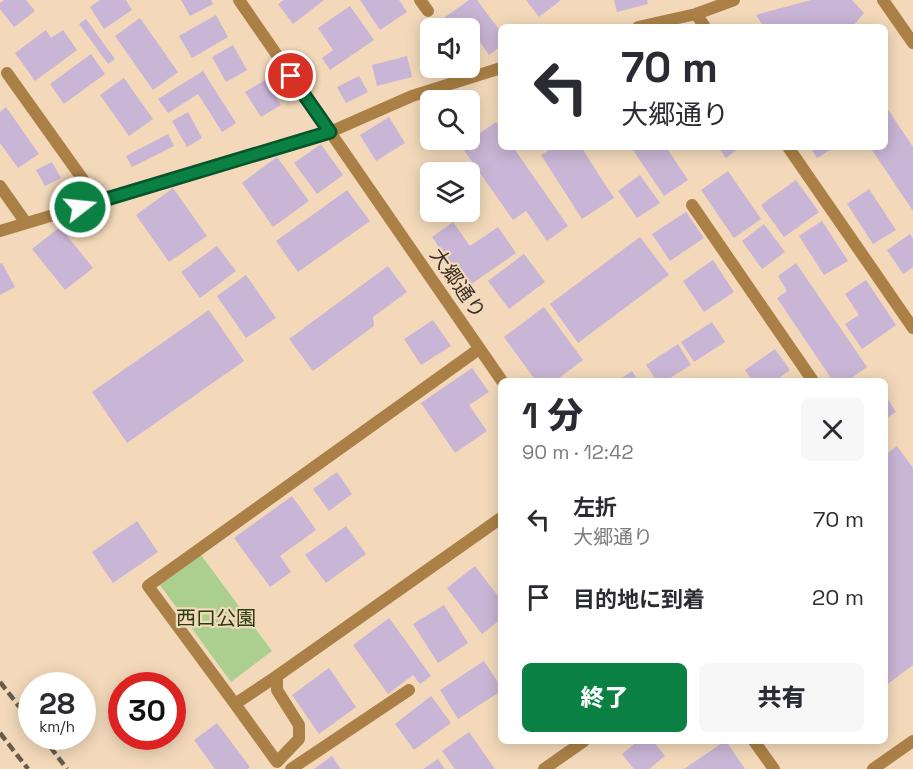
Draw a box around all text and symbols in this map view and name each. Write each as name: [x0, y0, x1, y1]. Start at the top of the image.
map controls: [420, 18, 480, 222]
button: sound: [420, 18, 480, 78]
text: 70 m: [621, 41, 718, 94]
icon: left: [522, 48, 600, 126]
pin: [265, 50, 316, 101]
icon: arrive: [274, 59, 307, 92]
button: search: [420, 90, 480, 150]
text: 大郷通り: [621, 97, 729, 132]
button: layers: [420, 162, 480, 222]
position arrow: [48, 175, 112, 239]
street label: 大郷通り: [424, 243, 492, 323]
text: 1 分: [522, 393, 583, 439]
button: close: [801, 398, 864, 461]
text: 90 m · 12:42: [522, 439, 633, 465]
text: 左折: [573, 493, 617, 521]
icon: left: [522, 503, 555, 536]
text: 70 m: [813, 505, 864, 533]
text: 大郷通り: [573, 524, 653, 550]
icon: arrive: [522, 581, 555, 614]
text: 20 m: [812, 583, 864, 611]
text: 目的地に到着: [573, 585, 705, 613]
park label: 西口公園: [176, 605, 256, 631]
button: 終了: [522, 663, 687, 732]
button: 共有: [699, 663, 864, 732]
speed limit sign: 30: [108, 672, 186, 750]
text: 28: [39, 684, 75, 723]
text: km/h: [39, 717, 75, 736]

